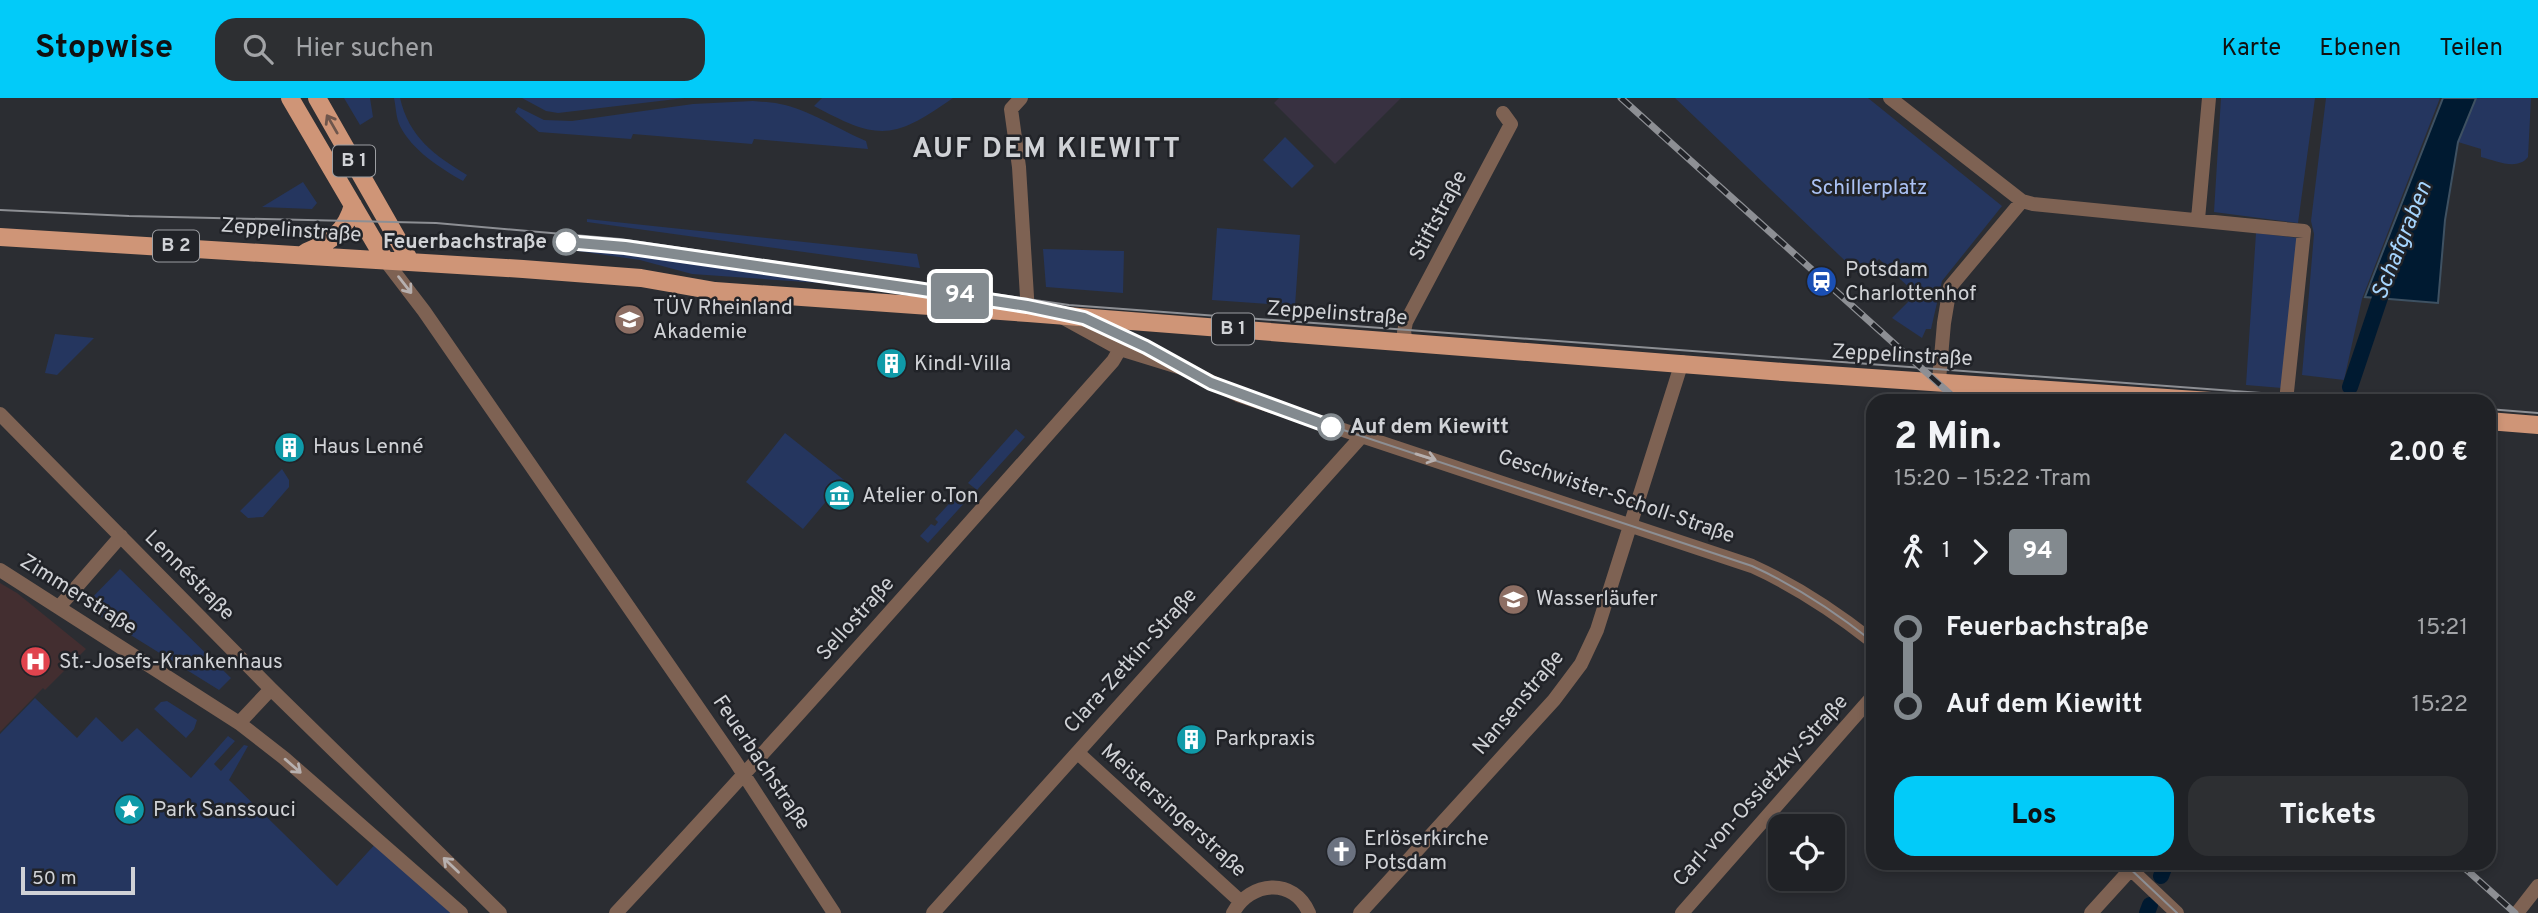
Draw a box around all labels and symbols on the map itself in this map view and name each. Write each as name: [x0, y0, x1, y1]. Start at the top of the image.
one-way arrow: [325, 114, 339, 134]
district label: AUF DEM KIEWITT: [912, 132, 1182, 168]
road number: B 1: [333, 146, 375, 176]
street label: Stiftstraße: [1404, 166, 1474, 266]
park label: Schillerplatz: [1811, 175, 1927, 202]
water label: Schafgraben: [2366, 177, 2440, 304]
street label: Zeppelinstraße: [220, 213, 362, 249]
place label: Feuerbachstraße: [383, 229, 547, 256]
marker: Feuerbachstraße: [553, 229, 579, 255]
road number: B 2: [153, 230, 199, 262]
place label: Potsdam Charlottenhof: [1845, 257, 1976, 308]
station icon: Potsdam Charlottenhof: [1805, 265, 1839, 299]
line badge: 94: [928, 273, 992, 319]
one-way arrow: [397, 275, 412, 294]
place label: TÜV Rheinland Akademie: [653, 295, 793, 346]
street label: Zeppelinstraße: [1266, 296, 1408, 332]
school or university icon: TÜV Rheinland Akademie: [613, 303, 647, 337]
road number: B 1: [1212, 314, 1254, 344]
street label: Zeppelinstraße: [1831, 339, 1973, 373]
building icon: Kindl-Villa: [874, 347, 908, 381]
place label: Kindl-Villa: [914, 351, 1011, 378]
marker: Auf dem Kiewitt: [1318, 414, 1344, 440]
place label: Auf dem Kiewitt: [1350, 414, 1509, 441]
building icon: Haus Lenné: [273, 430, 307, 464]
place label: Haus Lenné: [313, 434, 424, 461]
street label: Geschwister-Scholl-Straße: [1494, 444, 1738, 550]
one-way arrow: [1415, 452, 1437, 465]
museum icon: Atelier o.Ton: [822, 479, 856, 513]
place label: Atelier o.Ton: [862, 483, 978, 510]
street label: Lennéstraße: [138, 525, 240, 627]
street label: Zimmerstraße: [14, 548, 142, 642]
street label: Sellostraße: [811, 571, 901, 667]
school or university icon: Wasserläufer: [1496, 582, 1530, 616]
street label: Clara-Zetkin-Straße: [1058, 583, 1204, 739]
place label: Wasserläufer: [1536, 586, 1658, 613]
hospital icon: St.-Josefs-Krankenhaus: [19, 645, 53, 679]
street label: Nansenstraße: [1467, 645, 1571, 761]
place label: St.-Josefs-Krankenhaus: [59, 649, 283, 676]
street label: Carl-von-Ossietzky-Straße: [1667, 689, 1855, 893]
street label: Feuerbachstraße: [706, 690, 816, 836]
building icon: Parkpraxis: [1175, 722, 1209, 756]
place label: Parkpraxis: [1215, 726, 1315, 753]
street label: Meistersingerstraße: [1094, 738, 1252, 884]
one-way arrow: [283, 757, 301, 773]
place icon: Park Sanssouci: [113, 793, 147, 827]
place label: Park Sanssouci: [153, 797, 296, 824]
place label: Erlöserkirche Potsdam: [1364, 826, 1489, 877]
church icon: Erlöserkirche Potsdam: [1324, 834, 1358, 868]
one-way arrow: [443, 857, 460, 874]
scale bar: [21, 864, 135, 896]

